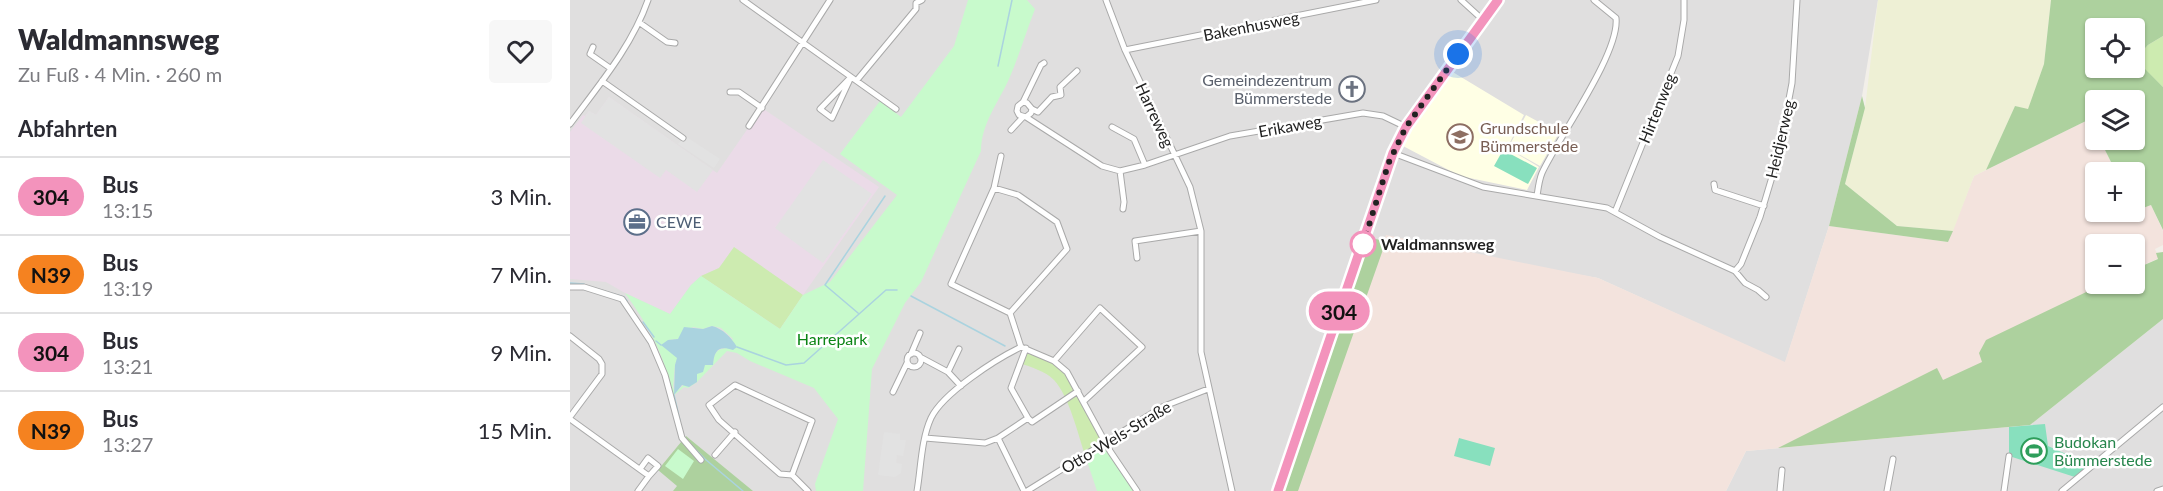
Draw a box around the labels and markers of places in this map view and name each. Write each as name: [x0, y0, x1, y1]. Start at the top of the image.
place label: Gemeindezentrum Bümmerstede: [1202, 70, 1332, 107]
church icon: Gemeindezentrum Bümmerstede: [1337, 74, 1367, 104]
place label: Grundschule Bümmerstede: [1480, 118, 1578, 155]
school or university icon: Grundschule Bümmerstede: [1445, 122, 1475, 152]
office icon: CEWE: [622, 207, 652, 237]
place label: CEWE: [656, 212, 702, 231]
marker: Waldmannsweg: [1350, 231, 1376, 257]
place label: Waldmannsweg: [1381, 234, 1495, 253]
place label: Budokan Bümmerstede: [2054, 432, 2152, 469]
sports icon: Budokan Bümmerstede: [2019, 436, 2049, 466]

